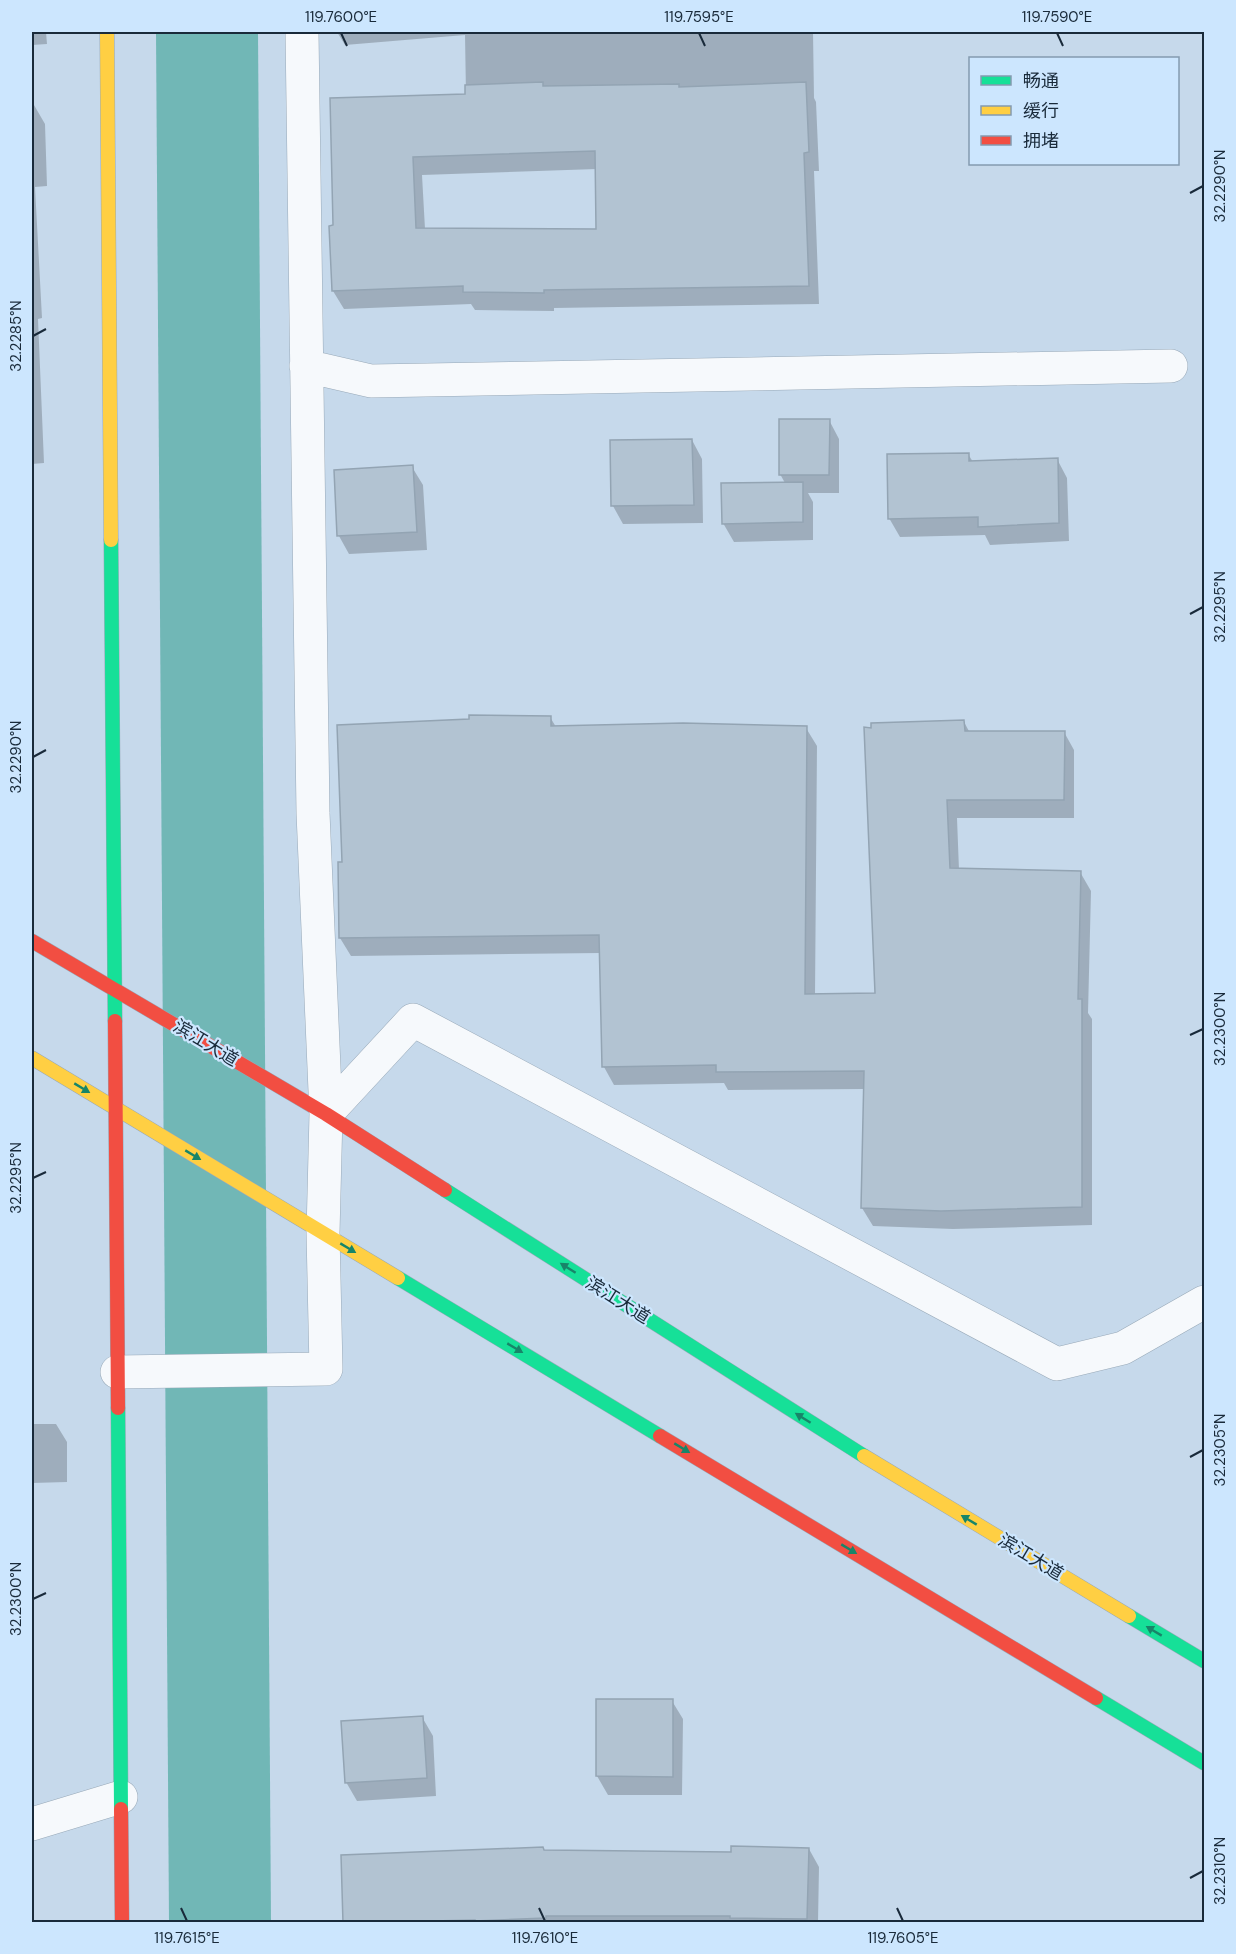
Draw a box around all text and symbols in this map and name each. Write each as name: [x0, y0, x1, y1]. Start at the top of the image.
text: 119.7600°E: [305, 7, 377, 27]
text: 119.7595°E: [664, 7, 734, 27]
text: 119.7590°E: [1022, 7, 1092, 27]
legend: [969, 57, 1179, 165]
text: 畅通: [1023, 69, 1059, 93]
text: 缓行: [1023, 99, 1059, 123]
text: 拥堵: [1023, 129, 1059, 153]
text: 32.2290°N: [1210, 150, 1230, 222]
text: 32.2285°N: [6, 300, 26, 372]
text: 32.2295°N: [1210, 571, 1230, 643]
text: 32.2290°N: [6, 721, 26, 793]
text: 32.2300°N: [1210, 992, 1230, 1066]
street label: 滨江大道: [169, 1014, 243, 1072]
one-way arrow: [74, 1083, 90, 1094]
text: 32.2295°N: [6, 1142, 26, 1214]
one-way arrow: [185, 1149, 201, 1160]
one-way arrow: [340, 1242, 356, 1253]
one-way arrow: [560, 1262, 576, 1274]
street label: 滨江大道: [581, 1271, 655, 1329]
one-way arrow: [507, 1343, 524, 1353]
one-way arrow: [795, 1412, 811, 1423]
text: 32.2305°N: [1210, 1414, 1230, 1486]
one-way arrow: [674, 1443, 690, 1454]
one-way arrow: [961, 1514, 977, 1525]
street label: 滨江大道: [994, 1528, 1068, 1586]
one-way arrow: [841, 1544, 858, 1554]
text: 32.2300°N: [6, 1562, 26, 1636]
one-way arrow: [1146, 1625, 1162, 1636]
text: 32.2310°N: [1210, 1837, 1230, 1905]
text: 119.7615°E: [154, 1928, 220, 1948]
text: 119.7610°E: [512, 1928, 578, 1948]
text: 119.7605°E: [868, 1928, 938, 1948]

